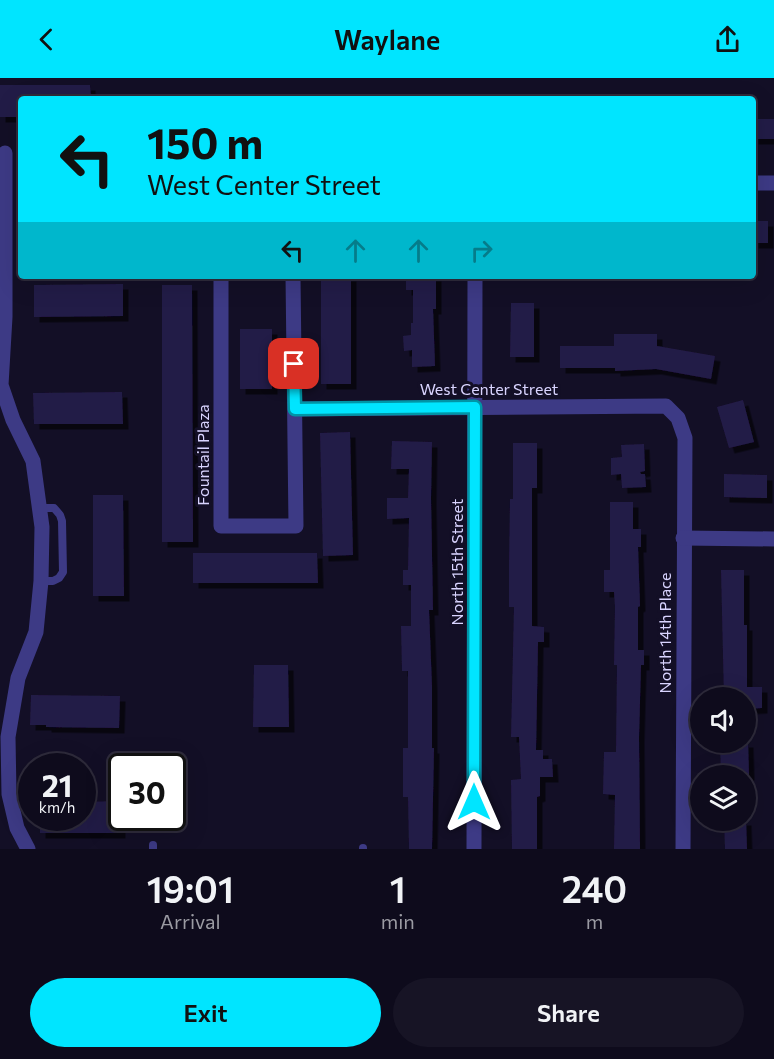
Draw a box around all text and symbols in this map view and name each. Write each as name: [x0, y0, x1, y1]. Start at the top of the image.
icon: back: [30, 23, 63, 56]
text: Waylane: [334, 23, 440, 56]
icon: share: [711, 23, 744, 56]
text: 150 m: [147, 116, 263, 168]
icon: left: [48, 120, 126, 198]
text: West Center Street: [147, 168, 381, 201]
icon: left: [276, 234, 309, 267]
icon: ahead: [339, 234, 372, 267]
icon: ahead: [402, 234, 435, 267]
icon: right: [465, 234, 498, 267]
pin: [268, 338, 319, 389]
icon: arrive: [277, 347, 310, 380]
street label: West Center Street: [420, 379, 559, 398]
street label: Fountail Plaza: [193, 404, 212, 506]
street label: North 15th Street: [447, 498, 466, 625]
street label: North 14th Place: [655, 573, 674, 693]
map controls: [690, 687, 756, 831]
button: sound: [690, 687, 756, 753]
speed limit sign: 30: [108, 753, 186, 831]
button: layers: [690, 765, 756, 831]
text: 21: [42, 766, 72, 803]
position arrow: [442, 770, 506, 834]
text: km/h: [39, 798, 75, 816]
text: 19:01: [147, 866, 234, 910]
text: 1: [390, 866, 406, 910]
text: 240: [562, 866, 627, 910]
text: Arrival: [160, 909, 221, 933]
text: min: [381, 909, 415, 933]
text: m: [586, 909, 603, 933]
button: Exit: [30, 978, 381, 1047]
button: Share: [393, 978, 744, 1047]

